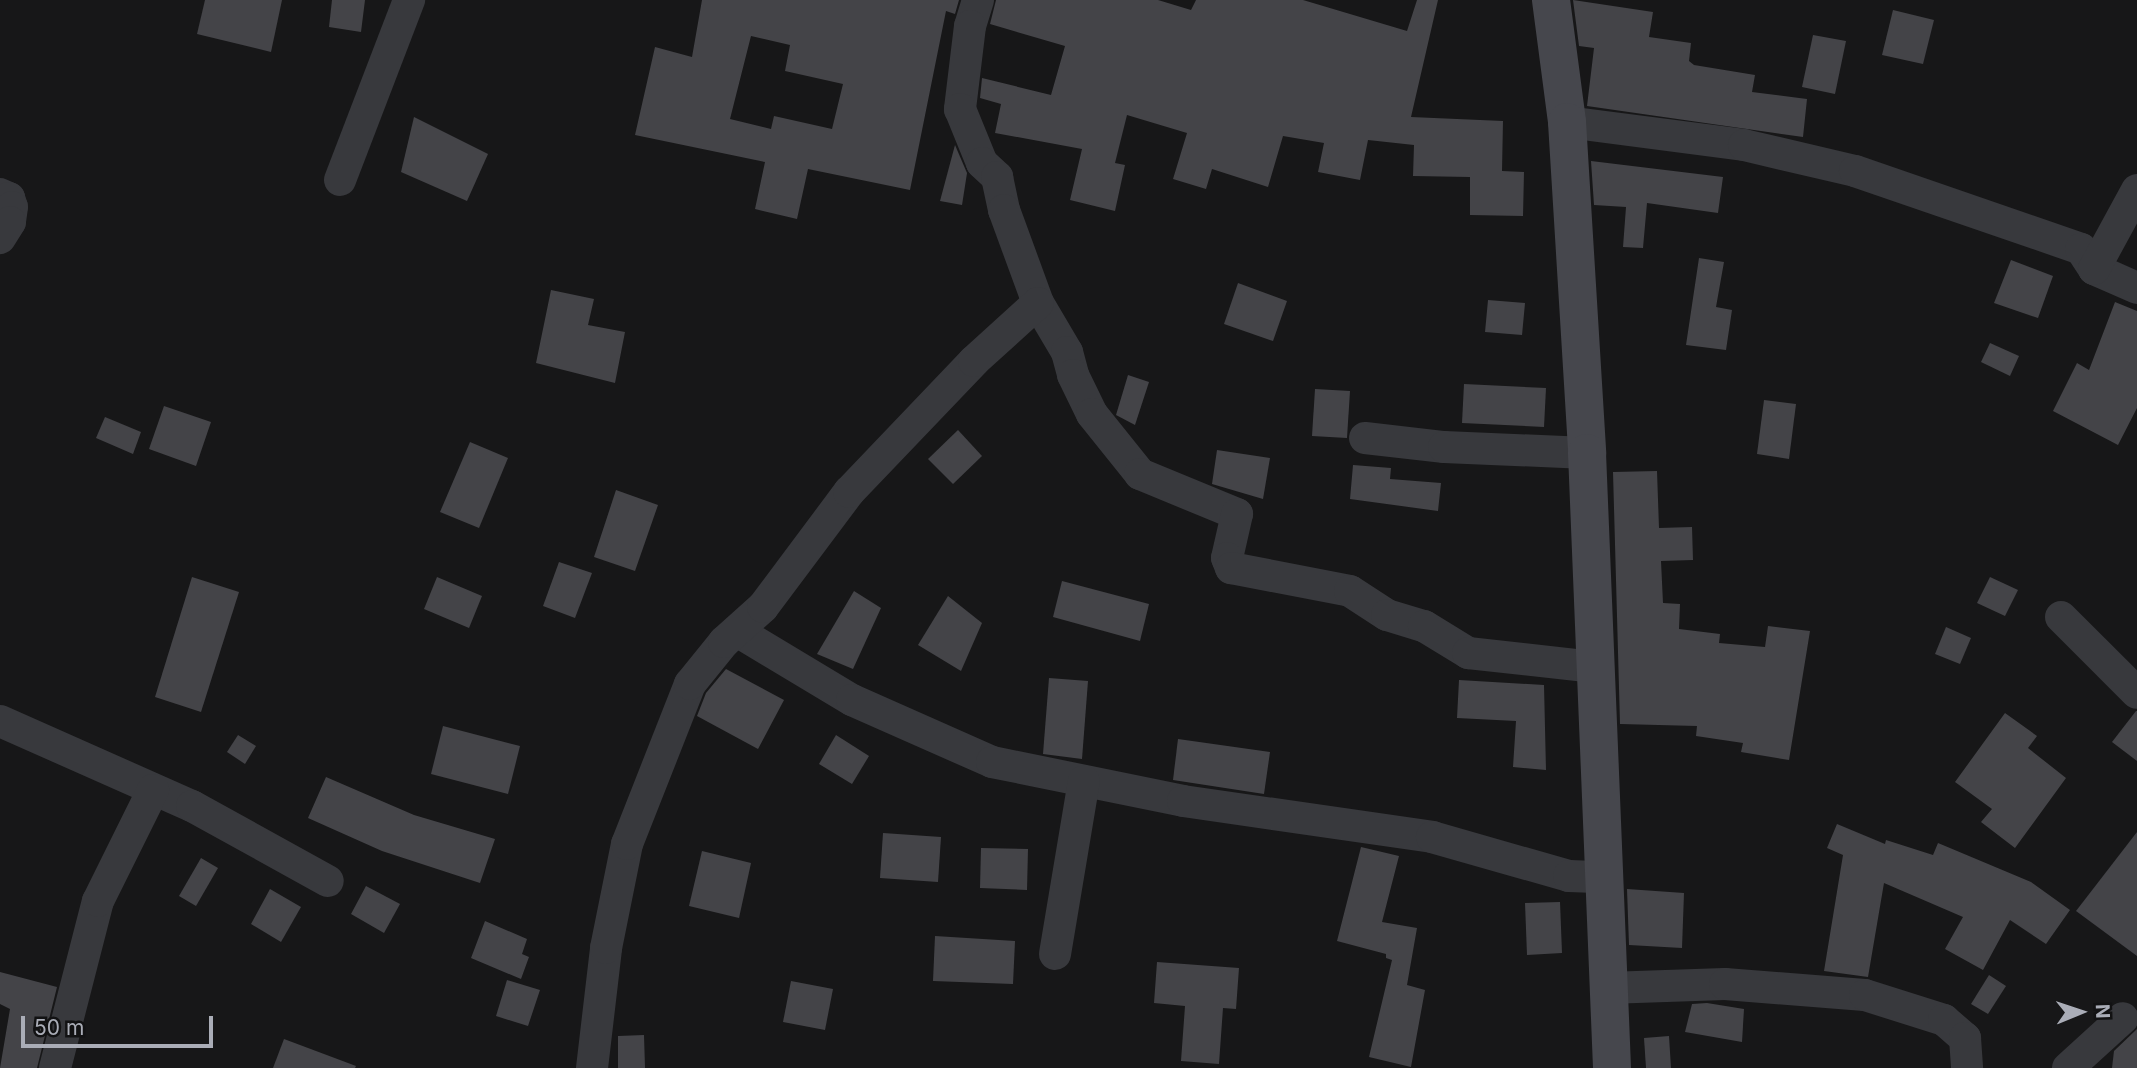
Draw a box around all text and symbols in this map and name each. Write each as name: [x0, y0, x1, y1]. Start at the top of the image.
north arrow: [2046, 977, 2116, 1047]
scale bar: [24, 1002, 217, 1046]
text: N: [2091, 1004, 2114, 1019]
text: 50 m: [34, 1015, 84, 1040]

